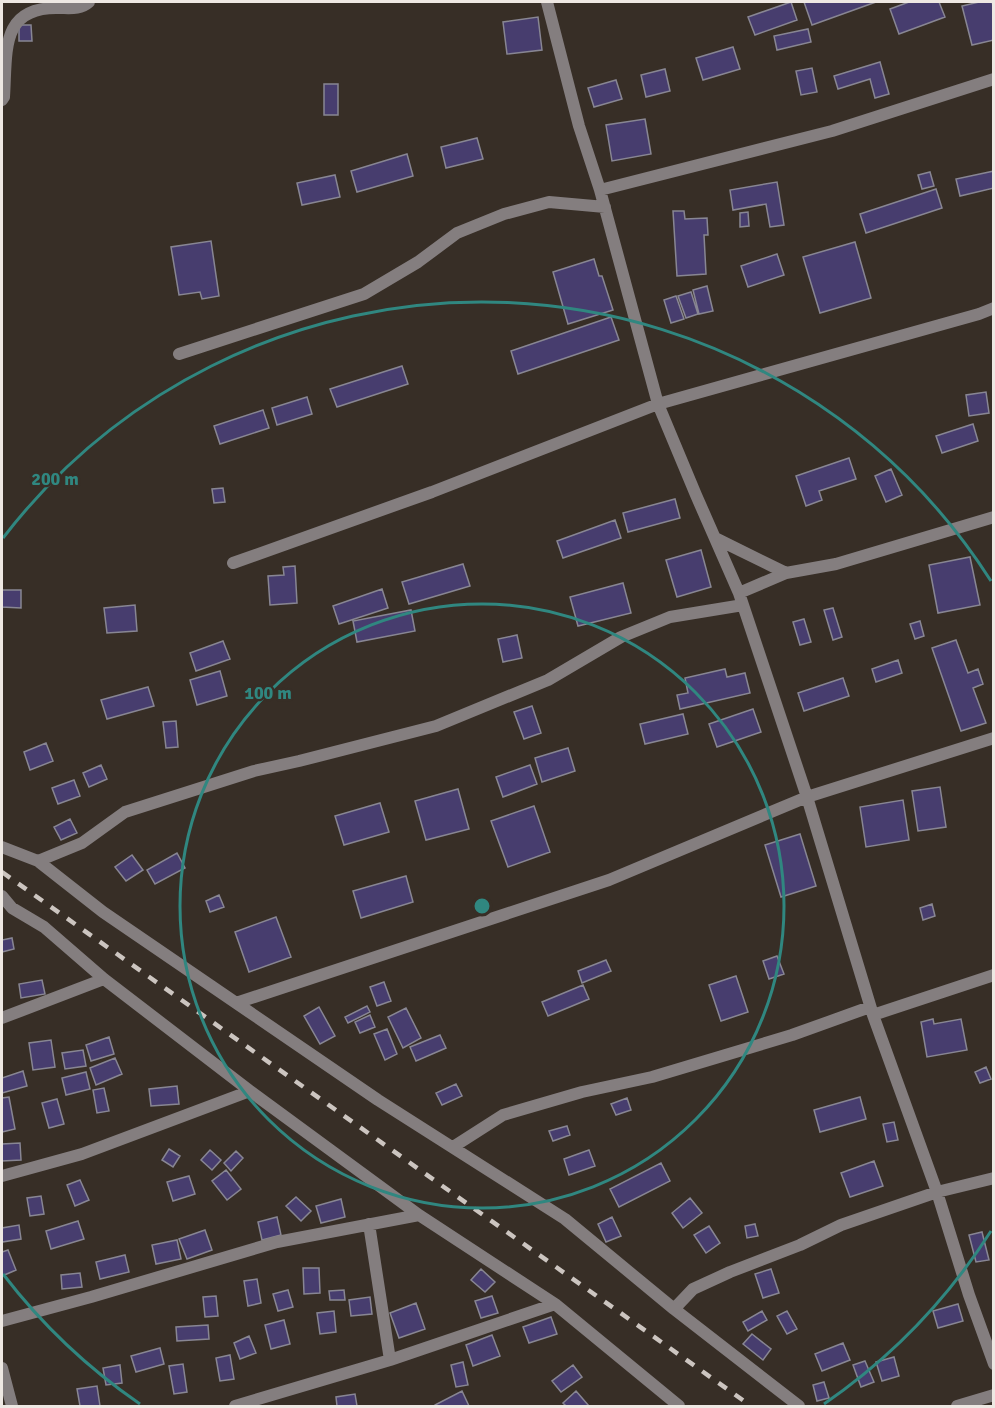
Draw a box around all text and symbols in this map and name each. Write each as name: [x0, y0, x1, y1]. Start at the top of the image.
text: 200 m: [31, 468, 79, 490]
text: 100 m: [244, 682, 292, 704]
centre of rings: [472, 896, 492, 916]

